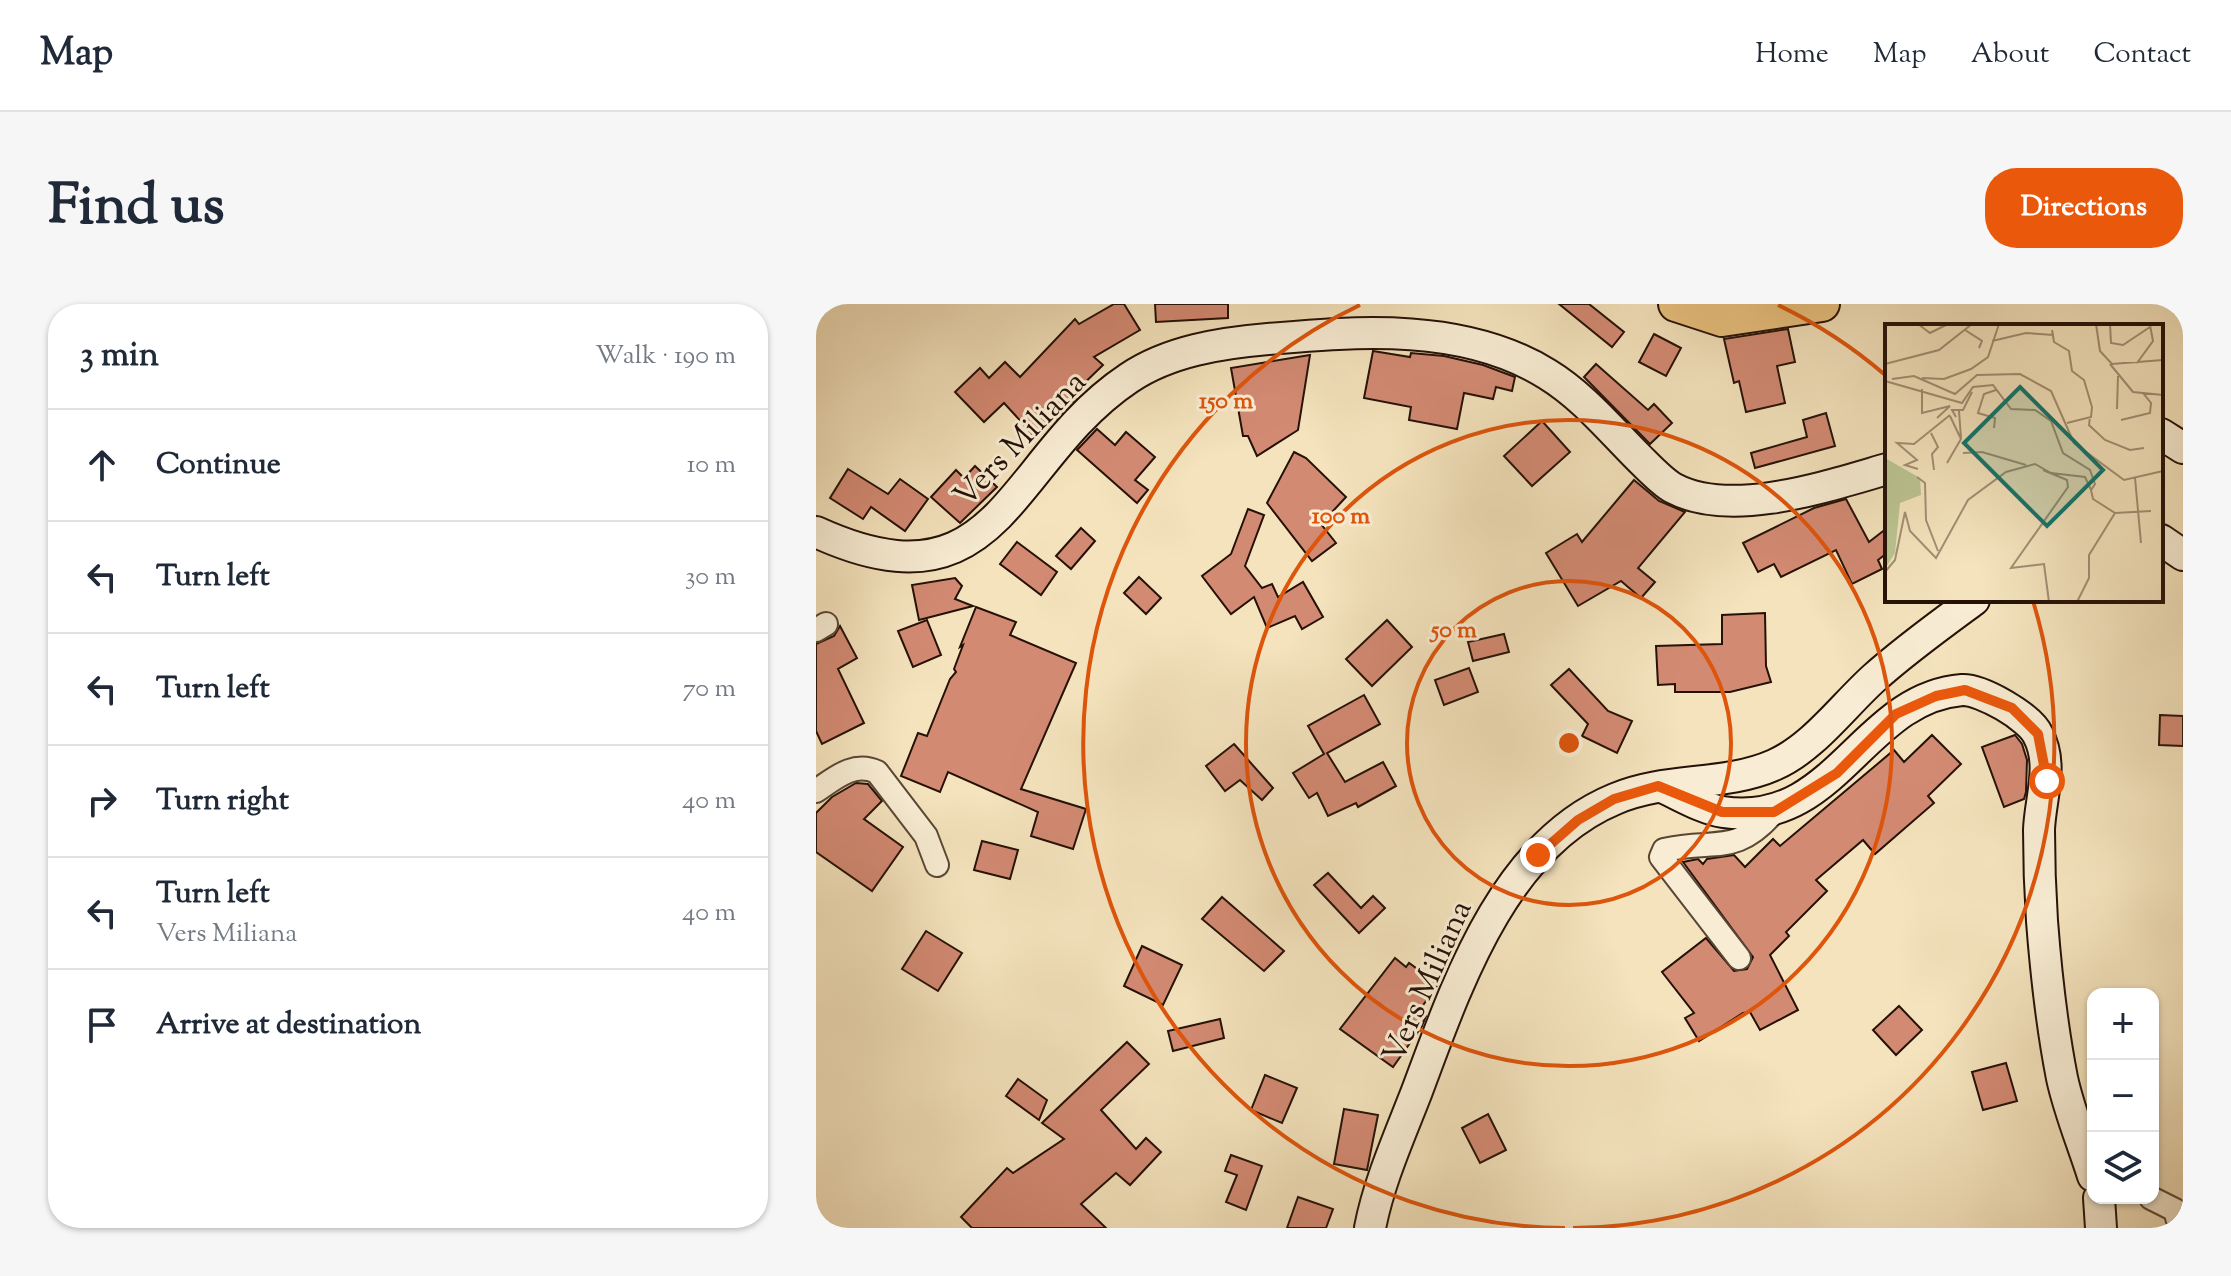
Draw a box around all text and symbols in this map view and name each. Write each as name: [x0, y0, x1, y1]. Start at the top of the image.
text: Map: [40, 28, 113, 82]
text: Home: [1755, 35, 1829, 75]
text: Map: [1873, 35, 1927, 75]
text: About: [1971, 35, 2049, 75]
text: Contact: [2093, 35, 2191, 75]
text: Find us: [48, 168, 224, 249]
button: Directions: [1985, 168, 2183, 248]
inset map: [1885, 324, 2163, 602]
text: 3 min: [80, 332, 159, 381]
text: Walk · 190 m: [595, 338, 736, 375]
street label: Vers Miliana: [944, 361, 1098, 519]
text: 150 m: [1199, 385, 1253, 419]
icon: ahead: [80, 443, 124, 487]
text: Continue: [156, 444, 281, 487]
text: 10 m: [687, 447, 736, 484]
text: 100 m: [1312, 500, 1370, 534]
icon: left: [80, 555, 124, 599]
text: Turn left: [156, 556, 270, 599]
text: 30 m: [685, 559, 736, 596]
text: 50 m: [1429, 614, 1477, 648]
icon: left: [80, 667, 124, 711]
text: Turn left: [156, 668, 270, 711]
text: 70 m: [683, 671, 736, 708]
centre of rings: [1555, 729, 1583, 757]
route start: [2029, 763, 2065, 799]
icon: right: [80, 779, 124, 823]
text: Turn right: [156, 780, 289, 823]
text: 40 m: [682, 783, 736, 820]
route end: [1520, 837, 1556, 873]
text: Turn left: [156, 873, 270, 916]
icon: left: [80, 891, 124, 935]
street label: Vers Miliana: [1372, 893, 1485, 1071]
text: 40 m: [682, 895, 736, 932]
text: Vers Miliana: [156, 916, 297, 953]
map controls: [2087, 988, 2159, 1204]
button: +: [2087, 988, 2159, 1060]
icon: arrive: [80, 1003, 124, 1047]
text: Arrive at destination: [156, 1004, 421, 1047]
button: −: [2087, 1060, 2159, 1132]
button: layers: [2087, 1132, 2159, 1204]

